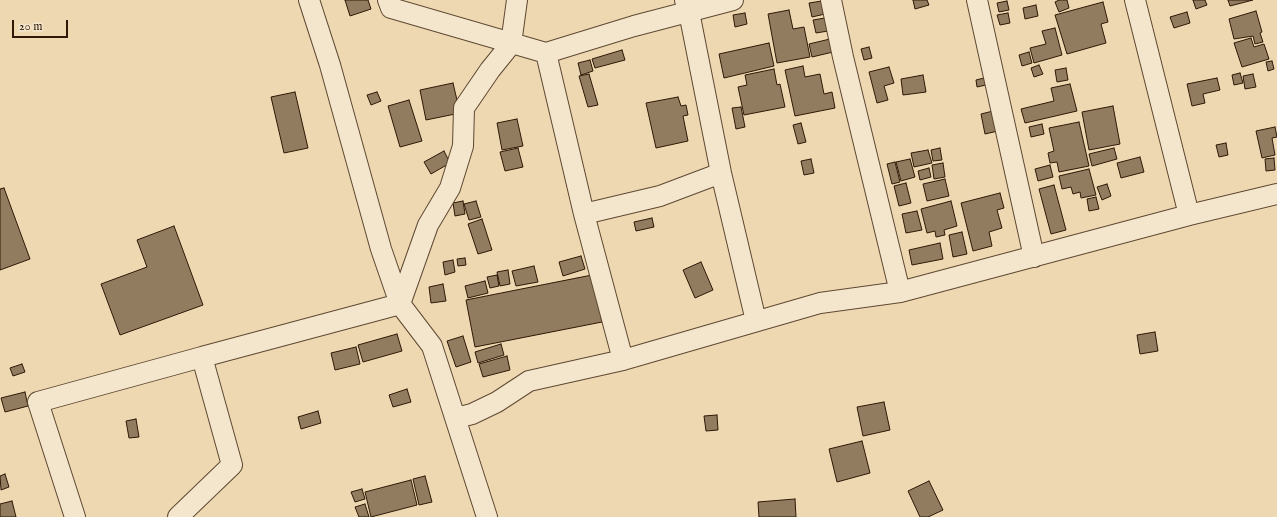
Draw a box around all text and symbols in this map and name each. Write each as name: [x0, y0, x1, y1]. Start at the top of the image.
scale bar: [14, 12, 70, 38]
text: 20 m: [19, 19, 42, 34]

